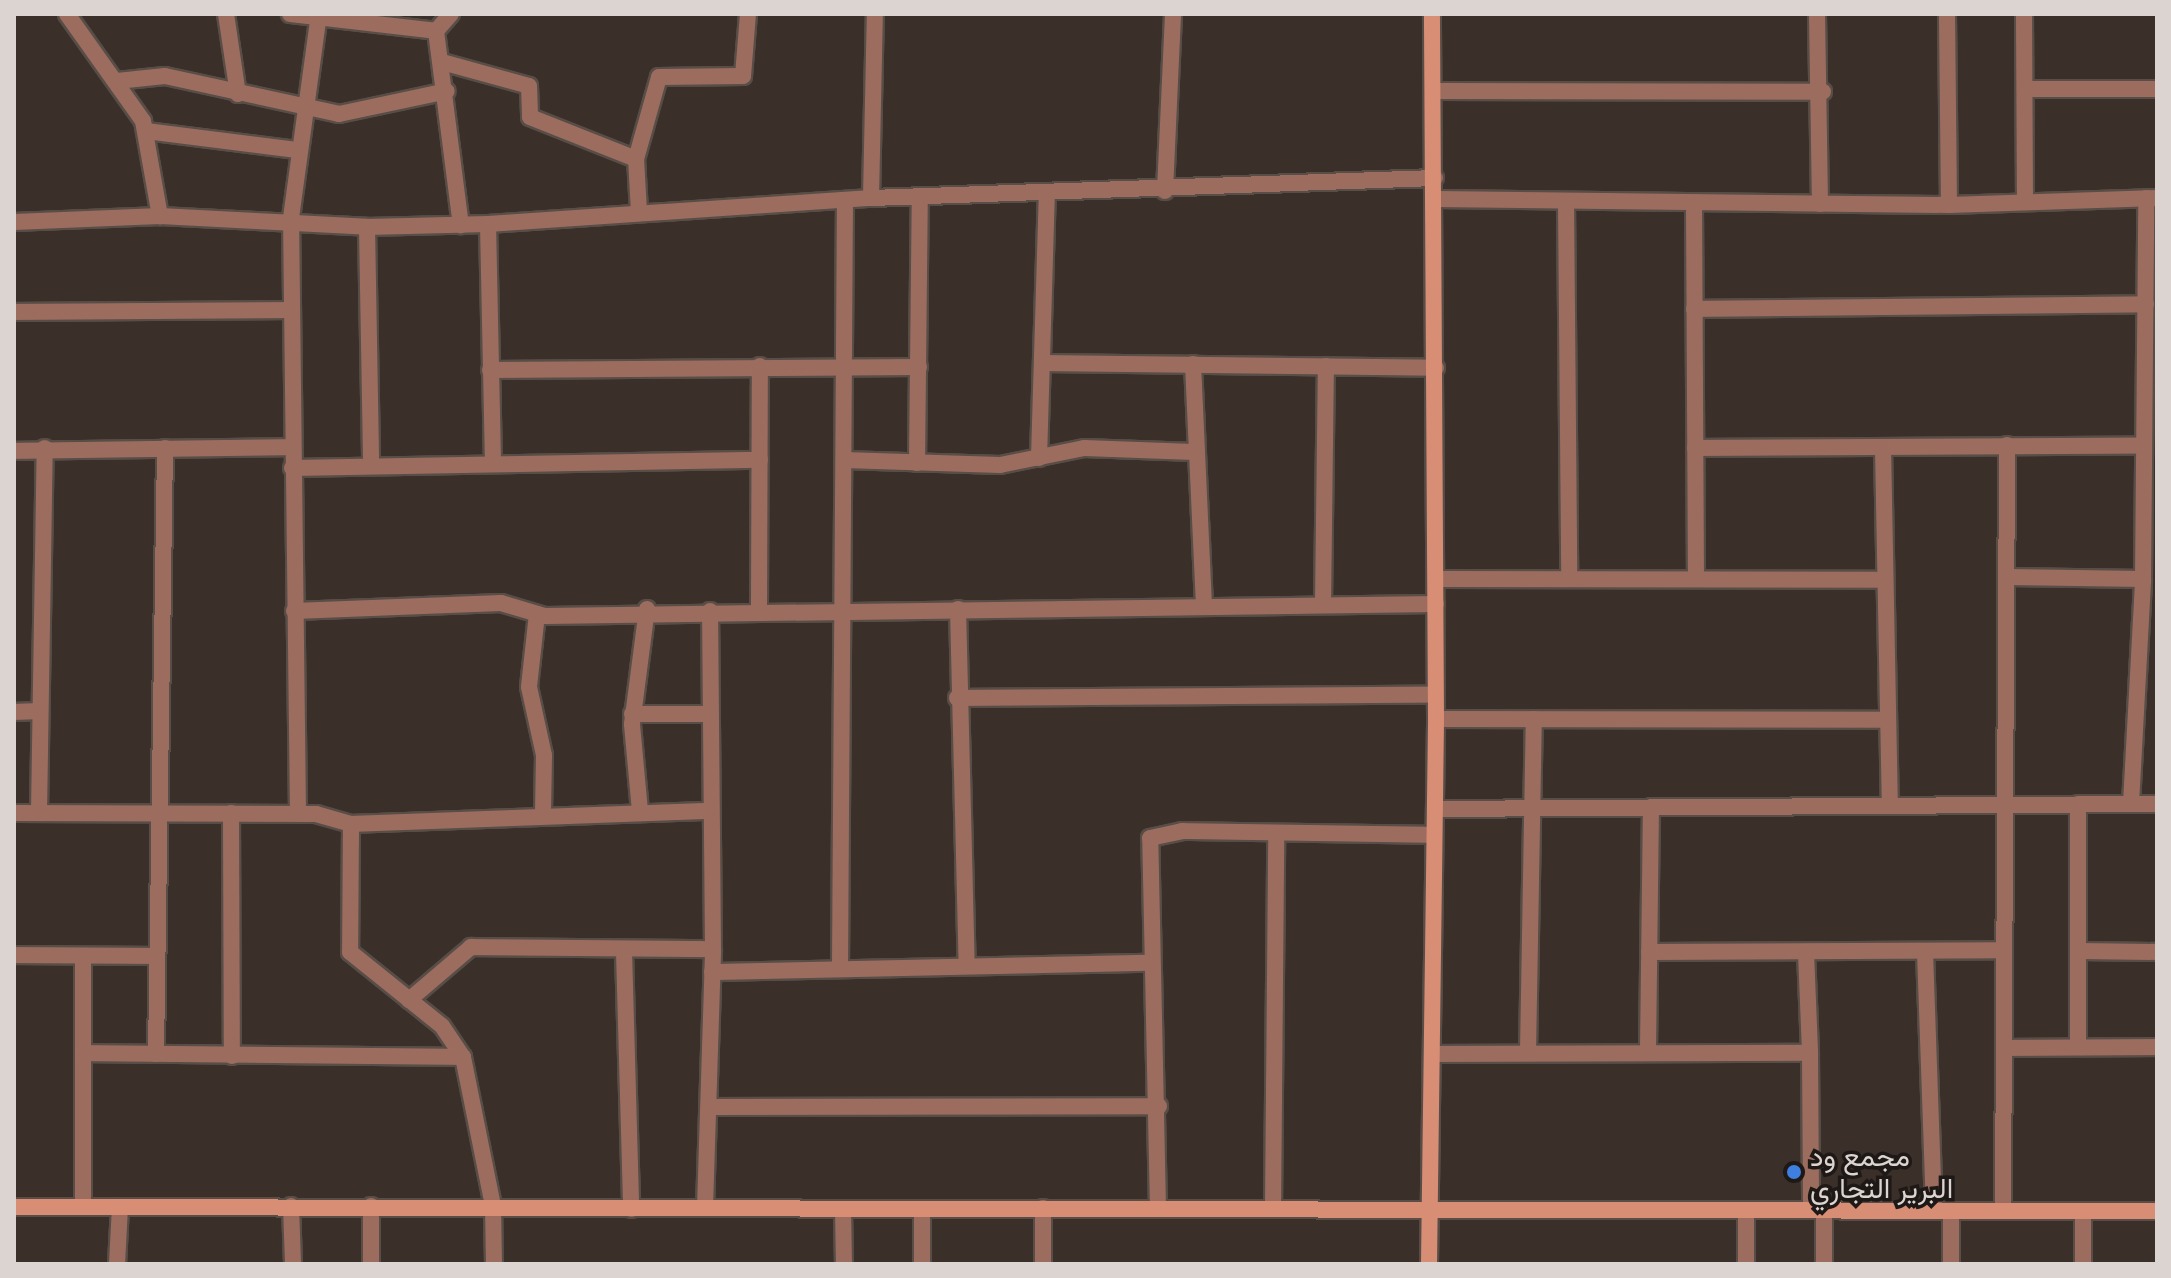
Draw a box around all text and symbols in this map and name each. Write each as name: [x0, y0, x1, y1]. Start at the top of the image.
place label: مجمع ود البرير التجاري: [1810, 1139, 1953, 1205]
marker: مجمع ود البرير التجاري: [1785, 1163, 1803, 1181]

